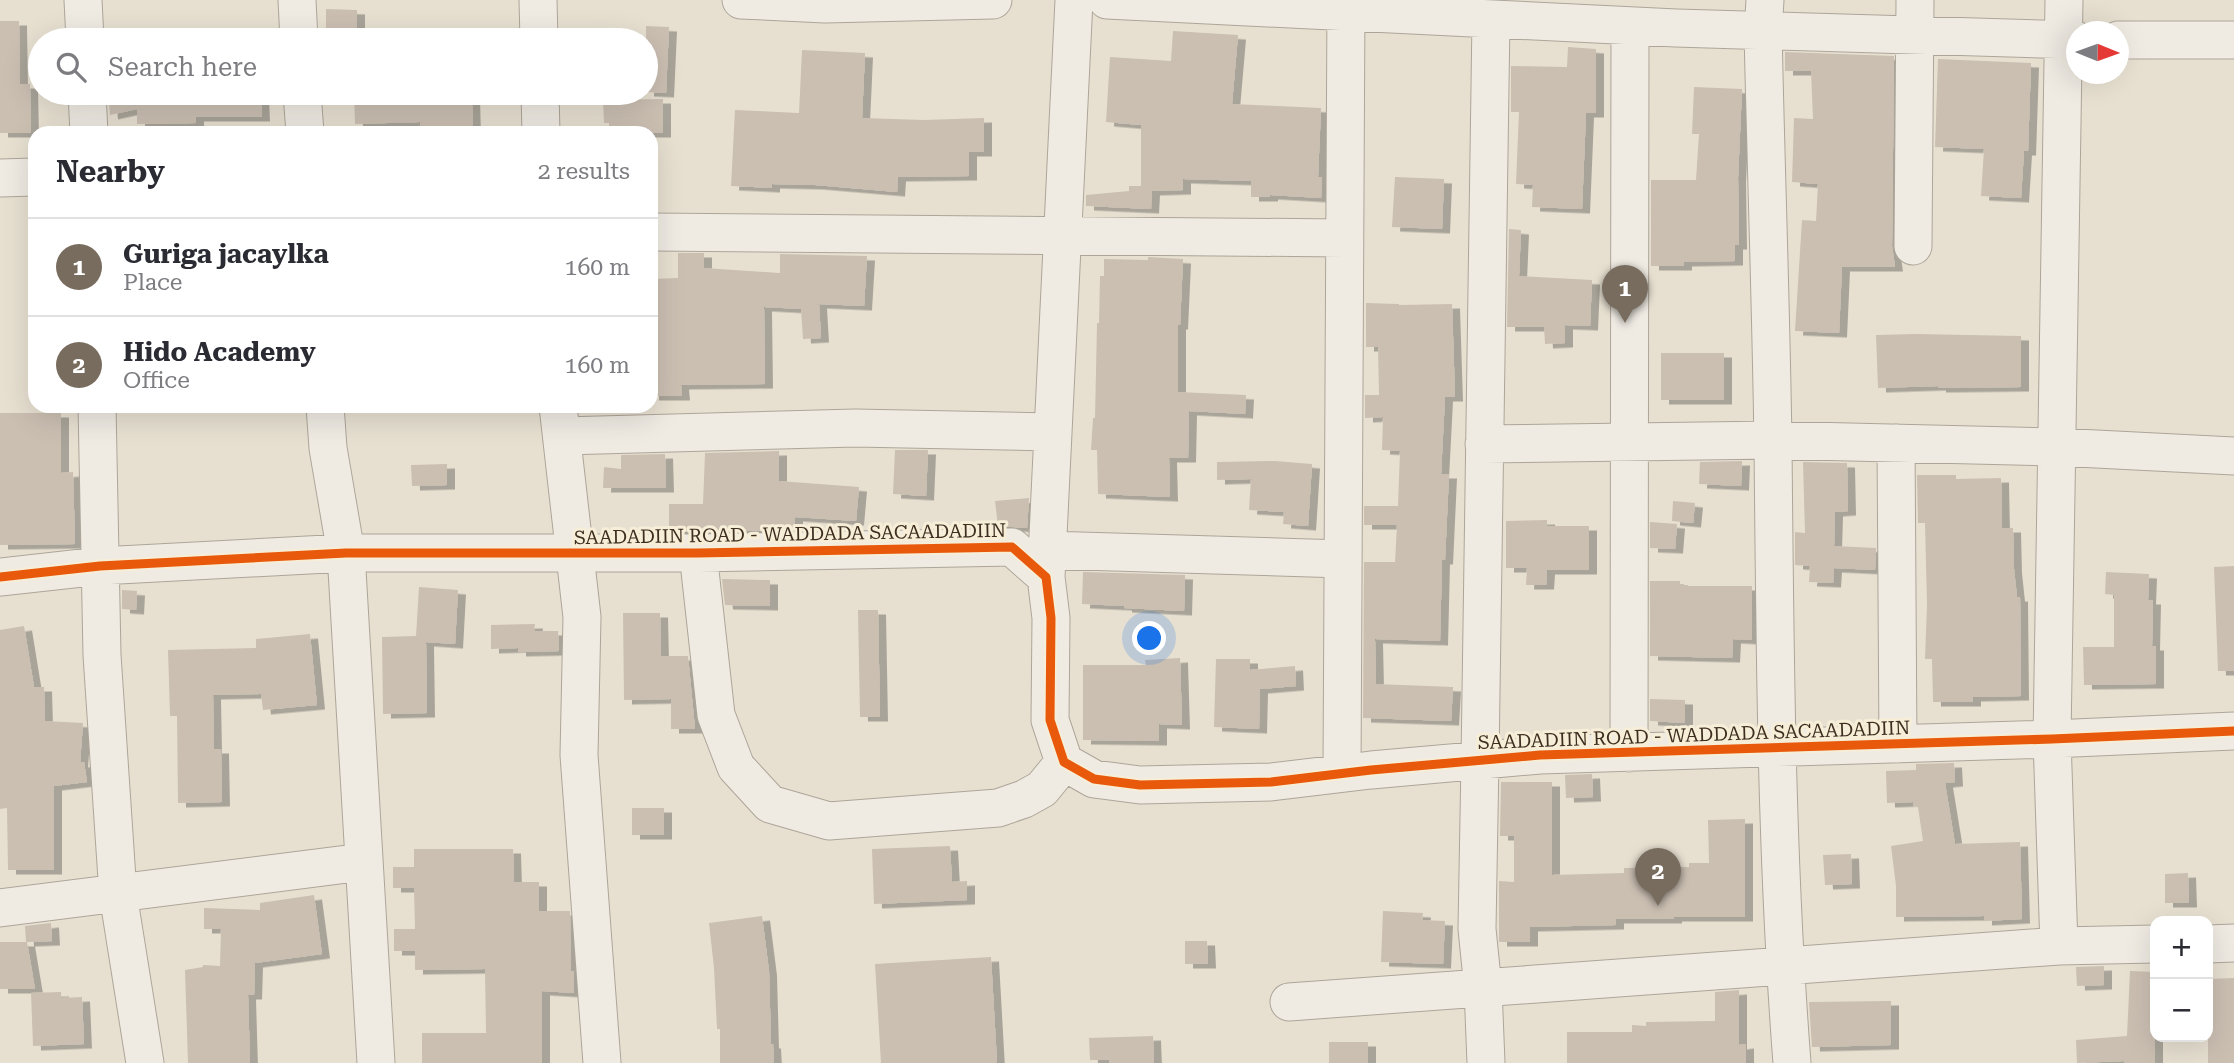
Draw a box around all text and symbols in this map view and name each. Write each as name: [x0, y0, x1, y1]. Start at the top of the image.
north arrow: [2066, 21, 2129, 84]
search box: [28, 28, 658, 105]
icon: search: [52, 48, 90, 86]
text: Search here: [108, 52, 257, 82]
text: Nearby: [56, 154, 165, 189]
text: 2 results: [538, 158, 630, 185]
text: Guriga jacaylka: [123, 239, 329, 269]
text: 1: [73, 254, 85, 281]
text: 160 m: [565, 254, 630, 281]
pin: 1: [1602, 265, 1648, 323]
text: Place: [123, 269, 182, 296]
text: Hido Academy: [123, 337, 316, 367]
text: 2: [73, 352, 85, 379]
text: 160 m: [565, 352, 630, 379]
text: Office: [123, 367, 190, 394]
street label: SAADADIIN ROAD - WADDADA SACAADADIIN: [574, 519, 1006, 549]
your location: [1132, 621, 1166, 655]
street label: SAADADIIN ROAD - WADDADA SACAADADIIN: [1477, 716, 1911, 754]
pin: 2: [1635, 848, 1681, 906]
map controls: [2150, 916, 2213, 1042]
button: +: [2150, 916, 2213, 979]
button: −: [2150, 979, 2213, 1042]

